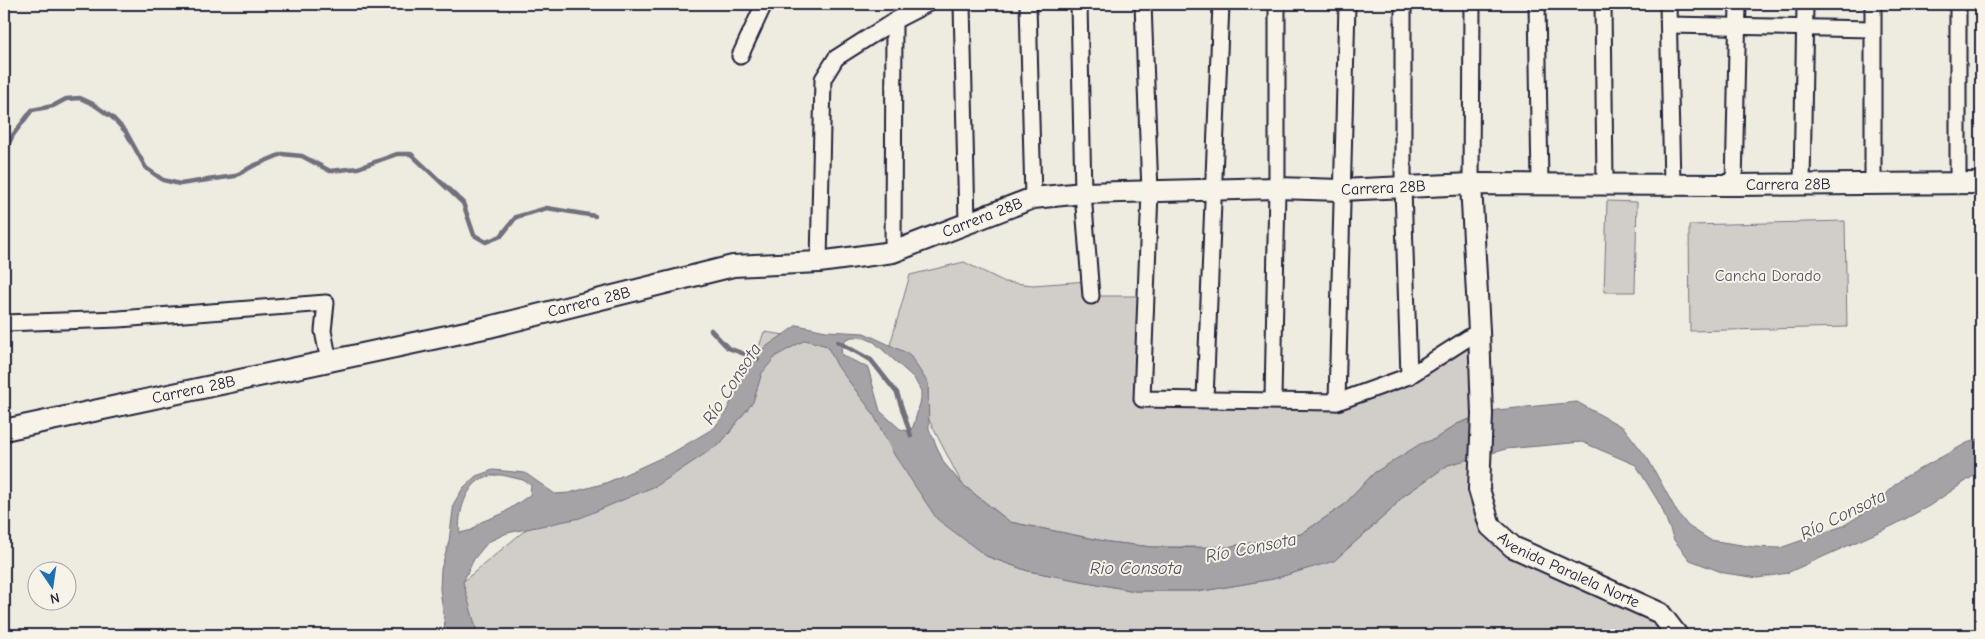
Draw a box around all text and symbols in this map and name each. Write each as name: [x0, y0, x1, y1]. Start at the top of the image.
street label: Carrera 28B: [1746, 175, 1831, 194]
street label: Carrera 28B: [1341, 177, 1426, 199]
street label: Carrera 28B: [940, 194, 1025, 241]
park label: Cancha Dorado: [1715, 267, 1821, 285]
street label: Carrera 28B: [546, 283, 632, 321]
water label: Río Consota: [698, 339, 766, 429]
street label: Carrera 28B: [150, 372, 237, 407]
water label: Río Consota: [1797, 485, 1889, 545]
street label: Avenida Paralela Norte: [1494, 528, 1642, 612]
water label: Río Consota: [1204, 529, 1298, 567]
water label: Rio Consota: [1090, 558, 1182, 579]
north arrow: [28, 562, 78, 612]
text: N: [48, 589, 61, 607]

